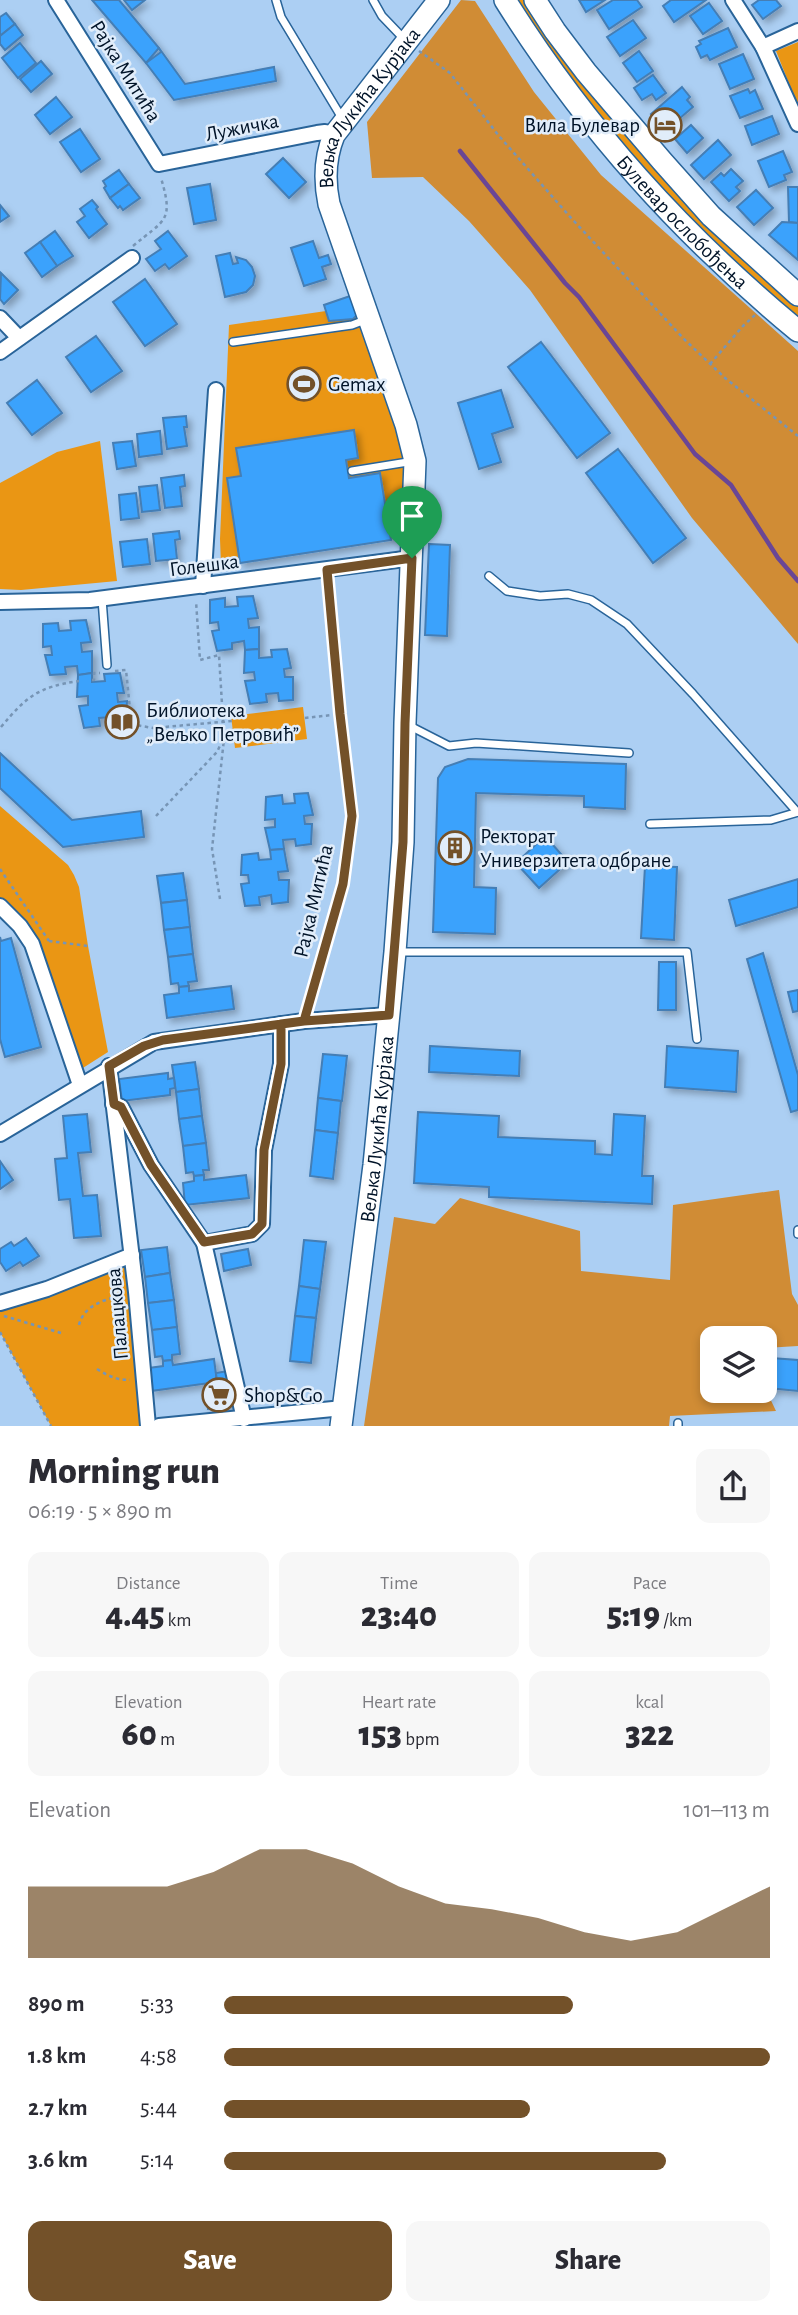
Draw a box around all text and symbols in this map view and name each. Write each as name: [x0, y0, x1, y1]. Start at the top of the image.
street label: Рајка Митића: [86, 17, 165, 126]
street label: Вељка Лукића Курјака: [316, 24, 425, 189]
hotel icon: Вила Булевар: [646, 106, 684, 144]
street label: Лужичка: [204, 110, 281, 145]
place label: Вила Булевар: [524, 115, 640, 136]
street label: Булевар ослобођења: [613, 151, 752, 294]
sports icon: Gemax: [285, 365, 323, 403]
place label: Gemax: [328, 374, 386, 395]
pin: [382, 486, 442, 558]
icon: arrive: [393, 497, 431, 535]
street label: Голешка: [168, 551, 240, 580]
place label: Библиотека „Вељко Петровић”: [146, 700, 299, 745]
library icon: Библиотека „Вељко Петровић”: [103, 703, 141, 741]
place label: Ректорат Универзитета одбране: [480, 826, 671, 871]
building icon: Ректорат Универзитета одбране: [436, 829, 474, 867]
street label: Рајка Митића: [290, 842, 337, 960]
street label: Вељка Лукића Курјака: [357, 1034, 398, 1224]
street label: Палацкова: [103, 1267, 132, 1361]
map controls: [700, 1326, 777, 1403]
button: layers: [700, 1326, 777, 1403]
supermarket icon: Shop&Go: [200, 1376, 238, 1414]
place label: Shop&Go: [244, 1385, 323, 1406]
button: share: [696, 1449, 770, 1523]
text: Morning run: [28, 1453, 220, 1491]
text: 06:19 · 5 × 890 m: [28, 1500, 172, 1523]
text: Distance: [116, 1574, 181, 1593]
text: Time: [380, 1574, 418, 1593]
text: Pace: [633, 1574, 667, 1593]
text: 4.45: [105, 1598, 164, 1633]
text: 23:40: [361, 1598, 437, 1633]
text: 5:19: [607, 1598, 660, 1633]
text: km: [164, 1611, 191, 1630]
text: /km: [660, 1611, 693, 1630]
text: Elevation: [114, 1693, 183, 1712]
text: Heart rate: [362, 1693, 436, 1712]
text: kcal: [635, 1693, 664, 1712]
text: 60: [122, 1717, 157, 1752]
text: 153: [358, 1717, 402, 1752]
text: 322: [625, 1717, 674, 1752]
text: m: [157, 1730, 175, 1749]
text: bpm: [402, 1730, 440, 1749]
text: Elevation: [28, 1799, 111, 1822]
text: 101–113 m: [684, 1799, 770, 1822]
text: 890 m: [28, 1993, 84, 2016]
text: 5:33: [140, 1993, 174, 2016]
text: 1.8 km: [28, 2045, 86, 2068]
text: 4:58: [140, 2045, 177, 2068]
text: 2.7 km: [28, 2097, 87, 2120]
text: 5:44: [140, 2097, 177, 2120]
text: 3.6 km: [28, 2149, 88, 2172]
text: 5:14: [140, 2149, 174, 2172]
button: Save: [28, 2221, 392, 2301]
button: Share: [406, 2221, 770, 2301]

